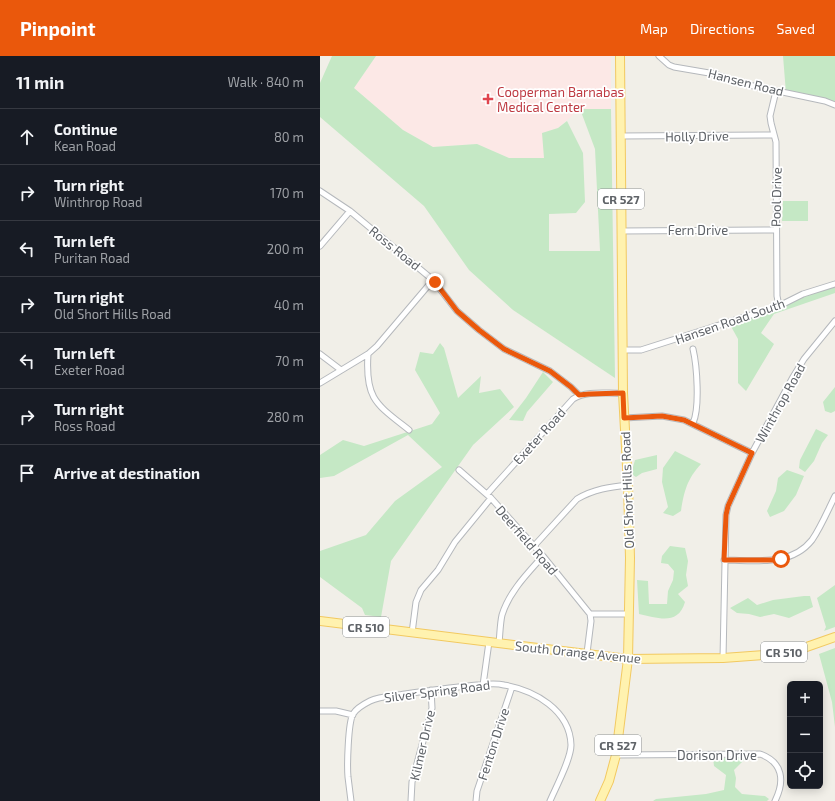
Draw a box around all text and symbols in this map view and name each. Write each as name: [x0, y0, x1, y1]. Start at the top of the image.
text: Pinpoint: [20, 17, 95, 40]
text: Map: [640, 20, 668, 37]
text: Directions: [690, 20, 755, 37]
text: Saved: [777, 20, 815, 37]
street label: Hansen Road: [707, 65, 785, 99]
text: 11 min: [16, 72, 64, 92]
text: Walk · 840 m: [227, 74, 304, 90]
place label: Cooperman Barnabas Medical Center: [497, 84, 624, 115]
marker: Cooperman Barnabas Medical Center: [482, 93, 494, 105]
text: Continue: [54, 120, 117, 138]
icon: ahead: [16, 126, 38, 148]
street label: Holly Drive: [665, 127, 729, 145]
text: 80 m: [274, 129, 304, 145]
text: Kean Road: [54, 138, 116, 154]
street label: Pool Drive: [767, 167, 785, 227]
text: Turn right: [54, 176, 124, 194]
icon: right: [16, 182, 38, 204]
text: 170 m: [270, 185, 304, 201]
road number: CR 527: [598, 189, 644, 209]
text: Winthrop Road: [54, 194, 142, 210]
street label: Ross Road: [366, 222, 424, 274]
street label: Fern Drive: [668, 222, 728, 238]
text: Turn left: [54, 232, 115, 250]
icon: left: [16, 238, 38, 260]
text: 200 m: [267, 241, 304, 257]
text: Puritan Road: [54, 250, 130, 266]
route end: [426, 273, 444, 291]
text: Turn right: [54, 288, 124, 306]
icon: right: [16, 294, 38, 316]
street label: Hansen Road South: [673, 295, 787, 347]
text: 40 m: [274, 297, 304, 313]
text: Old Short Hills Road: [54, 306, 171, 322]
text: Turn left: [54, 344, 115, 362]
icon: left: [16, 350, 38, 372]
text: 70 m: [275, 353, 304, 369]
street label: Winthrop Road: [752, 360, 808, 446]
text: Exeter Road: [54, 362, 125, 378]
text: Turn right: [54, 400, 124, 418]
street label: Exeter Road: [509, 404, 569, 468]
icon: right: [16, 406, 38, 428]
text: 280 m: [267, 409, 304, 425]
text: Ross Road: [54, 418, 115, 434]
street label: Old Short Hills Road: [617, 431, 637, 549]
icon: arrive: [16, 462, 38, 484]
text: Arrive at destination: [54, 464, 200, 482]
street label: Deerfield Road: [492, 502, 562, 578]
route start: [772, 550, 790, 568]
road number: CR 510: [343, 617, 389, 637]
street label: South Orange Avenue: [514, 637, 642, 667]
road number: CR 510: [761, 642, 807, 662]
street label: Silver Spring Road: [383, 677, 491, 705]
map controls: [787, 681, 823, 789]
button: +: [787, 681, 823, 717]
street label: Fenton Drive: [474, 706, 512, 782]
street label: Kilmer Drive: [406, 708, 438, 782]
button: −: [787, 717, 823, 753]
road number: CR 527: [595, 735, 641, 755]
street label: Dorison Drive: [677, 747, 757, 763]
button: locate: [787, 753, 823, 789]

